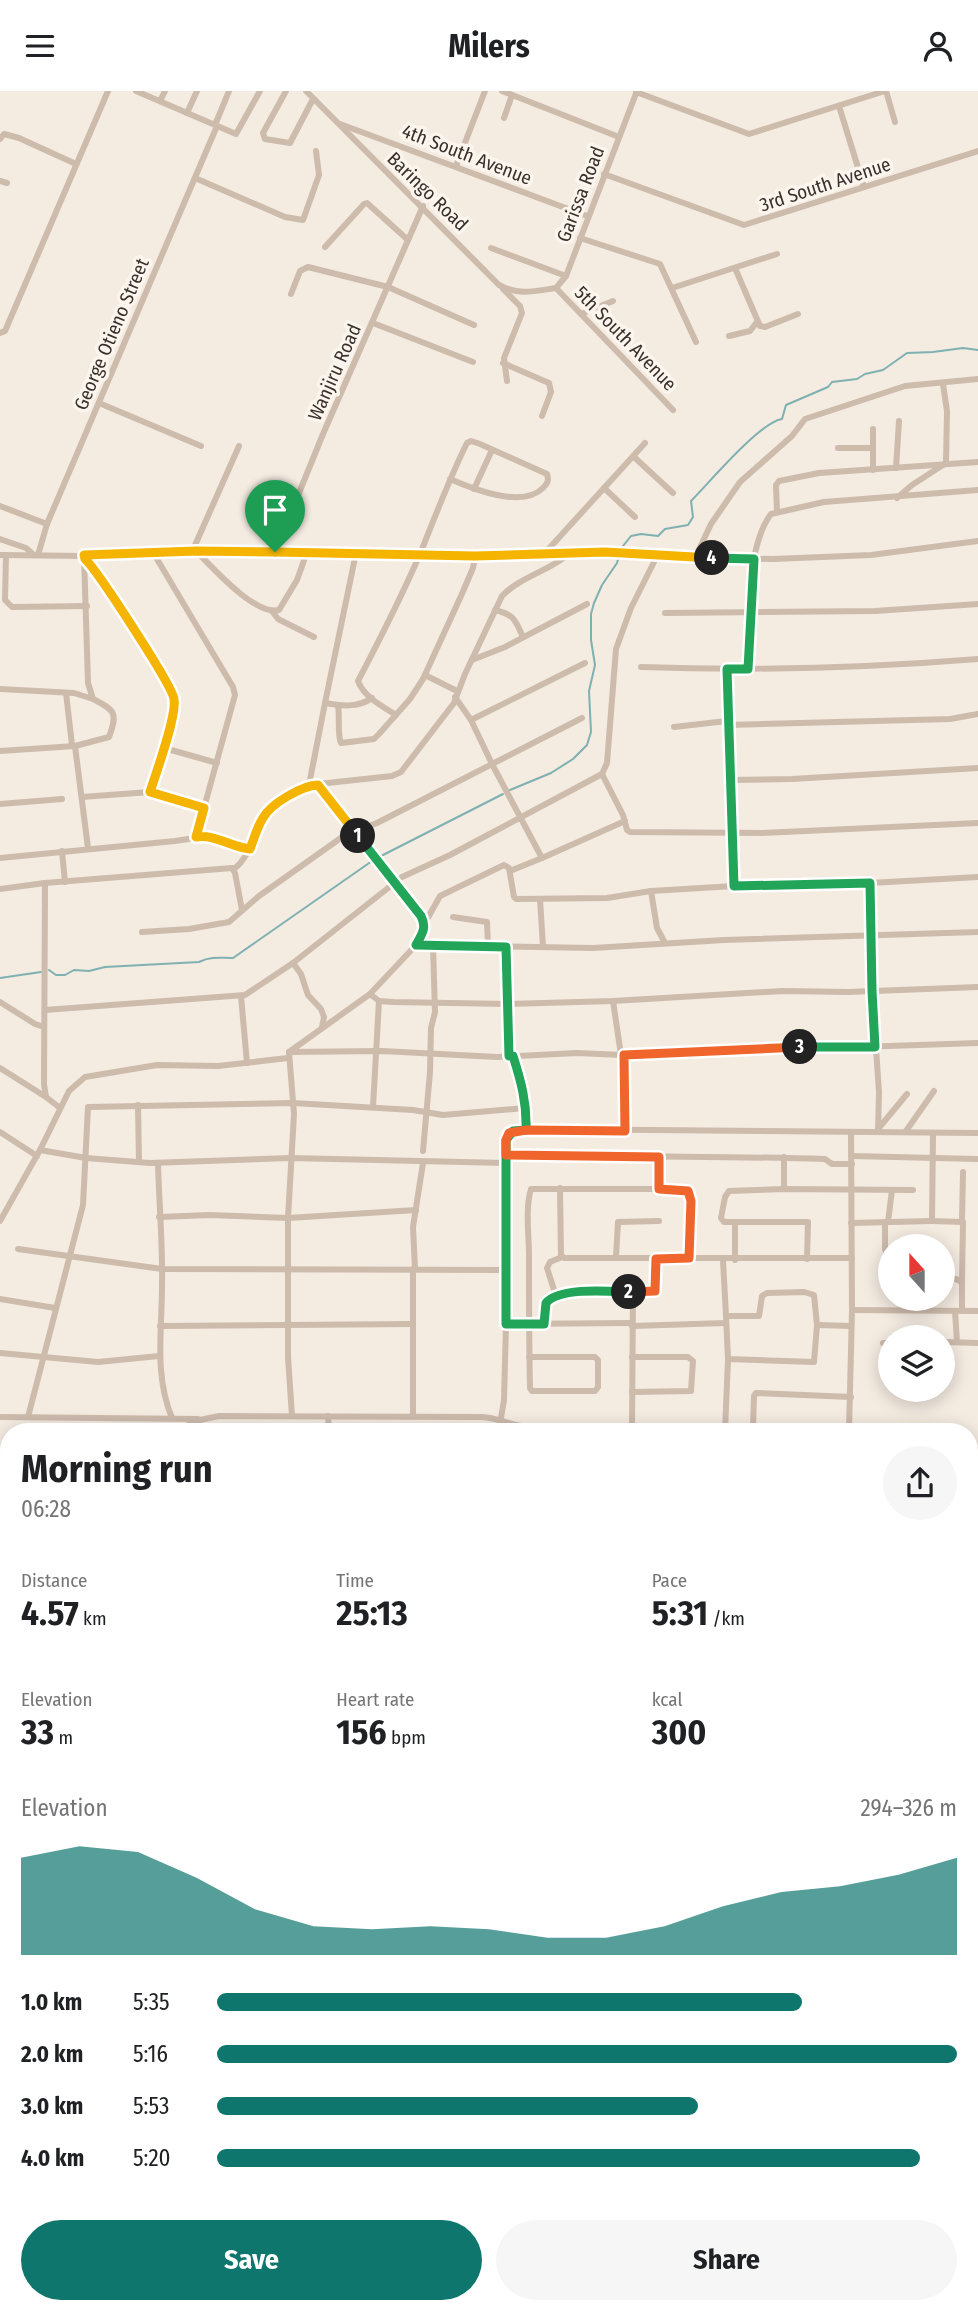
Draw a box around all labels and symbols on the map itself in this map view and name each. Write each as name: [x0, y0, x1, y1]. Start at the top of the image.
street label: 4th South Avenue: [399, 119, 535, 190]
street label: Garissa Road: [552, 143, 609, 245]
street label: Baringo Road: [382, 147, 473, 236]
street label: 3rd South Avenue: [757, 152, 894, 216]
street label: George Otieno Street: [69, 254, 154, 414]
street label: 5th South Avenue: [570, 281, 681, 395]
street label: Wanjiru Road: [303, 320, 366, 424]
pin: [245, 480, 305, 552]
pin: 4: [694, 540, 730, 575]
pin: 1: [340, 819, 376, 853]
pin: 3: [782, 1030, 818, 1065]
north arrow: [878, 1234, 956, 1311]
pin: 2: [612, 1275, 646, 1309]

